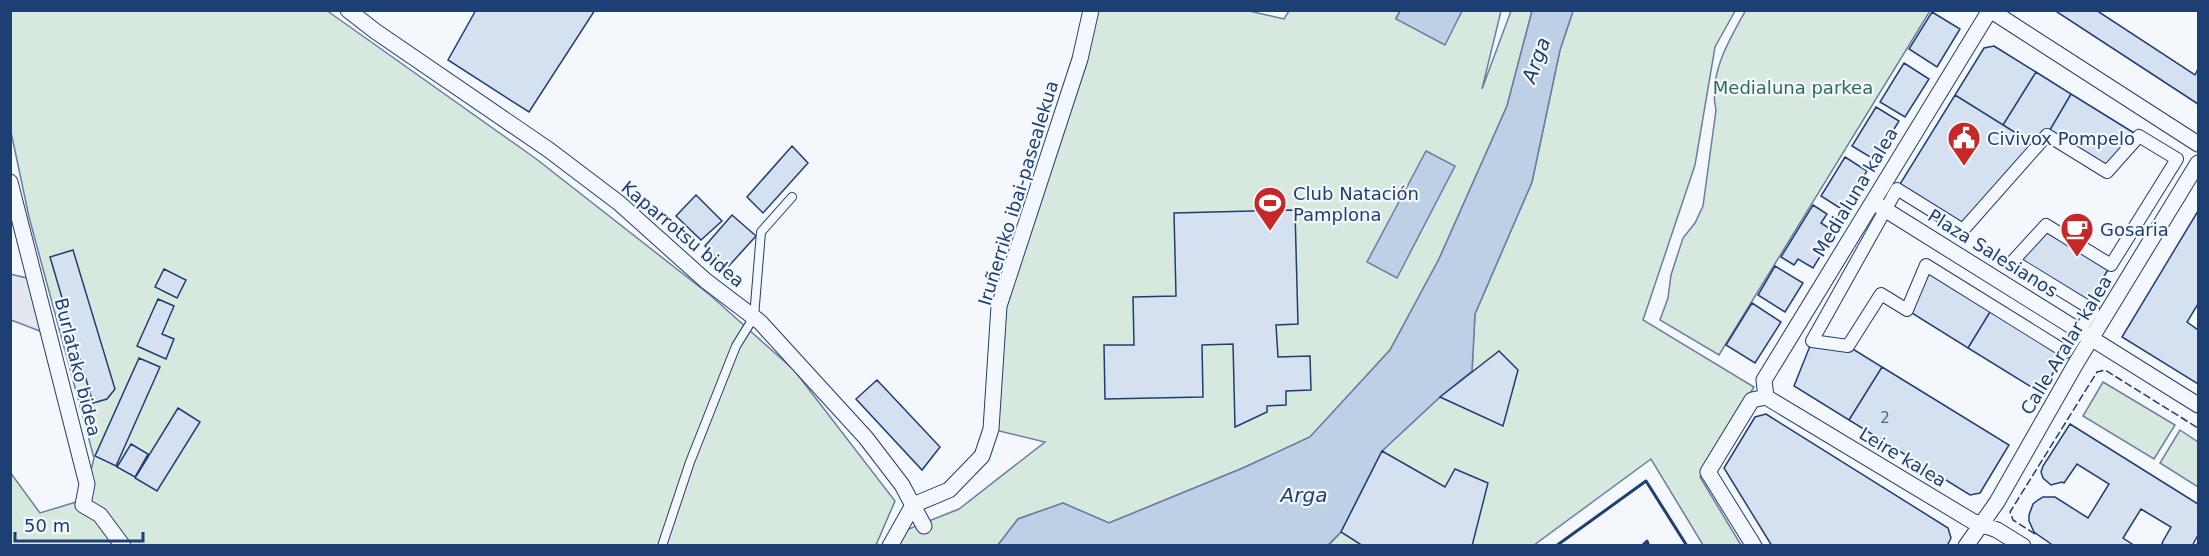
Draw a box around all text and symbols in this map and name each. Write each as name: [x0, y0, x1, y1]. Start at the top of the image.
water label: Arga: [1516, 34, 1555, 88]
park label: Medialuna parkea: [1713, 77, 1873, 98]
street label: Iruñerriko ibai-pasealekua: [974, 78, 1062, 308]
public building icon: Civivox Pompelo: [1946, 120, 1982, 167]
street label: Medialuna kalea: [1808, 124, 1902, 260]
place label: Civivox Pompelo: [1987, 128, 2135, 149]
street label: Kaparrotsu bidea: [617, 177, 749, 291]
place label: Club Natación Pamplona: [1293, 183, 1419, 225]
sports icon: Club Natación Pamplona: [1252, 185, 1288, 232]
street label: Plaza Salesianos: [1924, 205, 2062, 301]
cafe icon: Gosaria: [2059, 211, 2095, 258]
place label: Gosaria: [2100, 219, 2169, 240]
street label: Calle Aralar kalea: [2016, 272, 2116, 418]
street label: Burlatako bidea: [51, 296, 105, 438]
house number: 2: [1880, 409, 1890, 427]
street label: Leire kalea: [1856, 423, 1950, 491]
water label: Arga: [1279, 483, 1327, 507]
scale bar: [15, 505, 142, 543]
text: 50 m: [24, 515, 70, 536]

